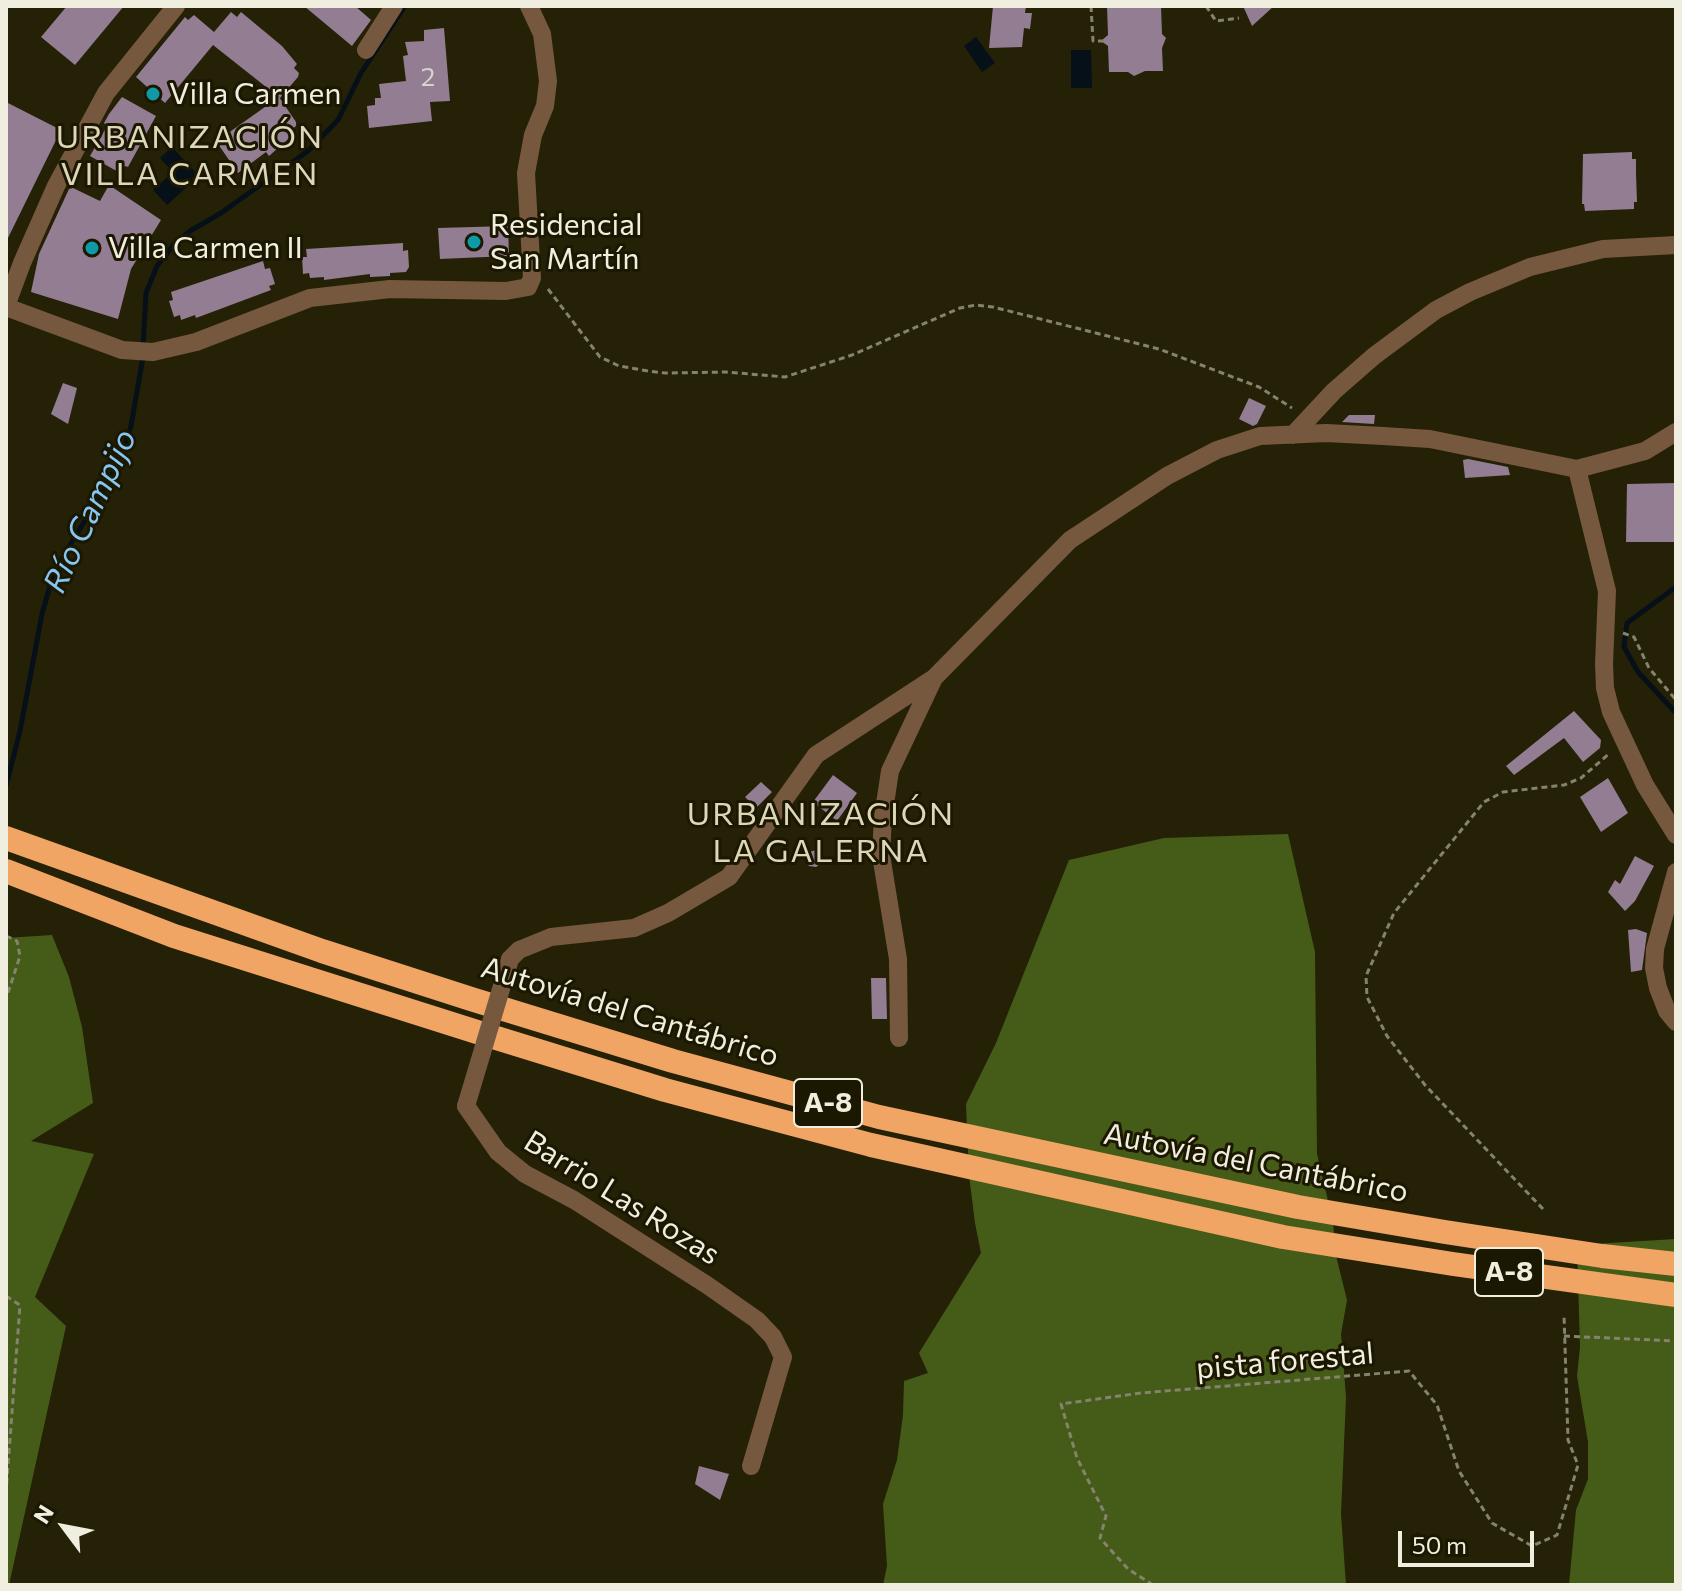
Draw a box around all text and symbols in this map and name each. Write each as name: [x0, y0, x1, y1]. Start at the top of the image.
house number: 2: [421, 61, 435, 93]
place label: Villa Carmen: [169, 76, 341, 112]
marker: Villa Carmen: [144, 85, 162, 103]
district label: URBANIZACIÓN VILLA CARMEN: [56, 118, 324, 193]
place label: Residencial San Martín: [490, 207, 642, 278]
place label: Villa Carmen II: [108, 230, 303, 266]
marker: Residencial San Martín: [465, 233, 483, 251]
marker: Villa Carmen II: [83, 239, 101, 257]
water label: Río Campijo: [35, 423, 145, 599]
district label: URBANIZACIÓN LA GALERNA: [687, 795, 955, 870]
street label: Autovía del Cantábrico: [477, 950, 783, 1074]
road number: A-8: [794, 1079, 862, 1127]
street label: Autovía del Cantábrico: [1101, 1116, 1411, 1210]
street label: Barrio Las Rozas: [518, 1123, 726, 1273]
road number: A-8: [1475, 1248, 1543, 1296]
street label: pista forestal: [1195, 1335, 1375, 1387]
north arrow: [24, 1487, 104, 1567]
text: N: [27, 1500, 59, 1528]
scale bar: [1402, 1515, 1538, 1565]
text: 50 m: [1412, 1530, 1467, 1559]

